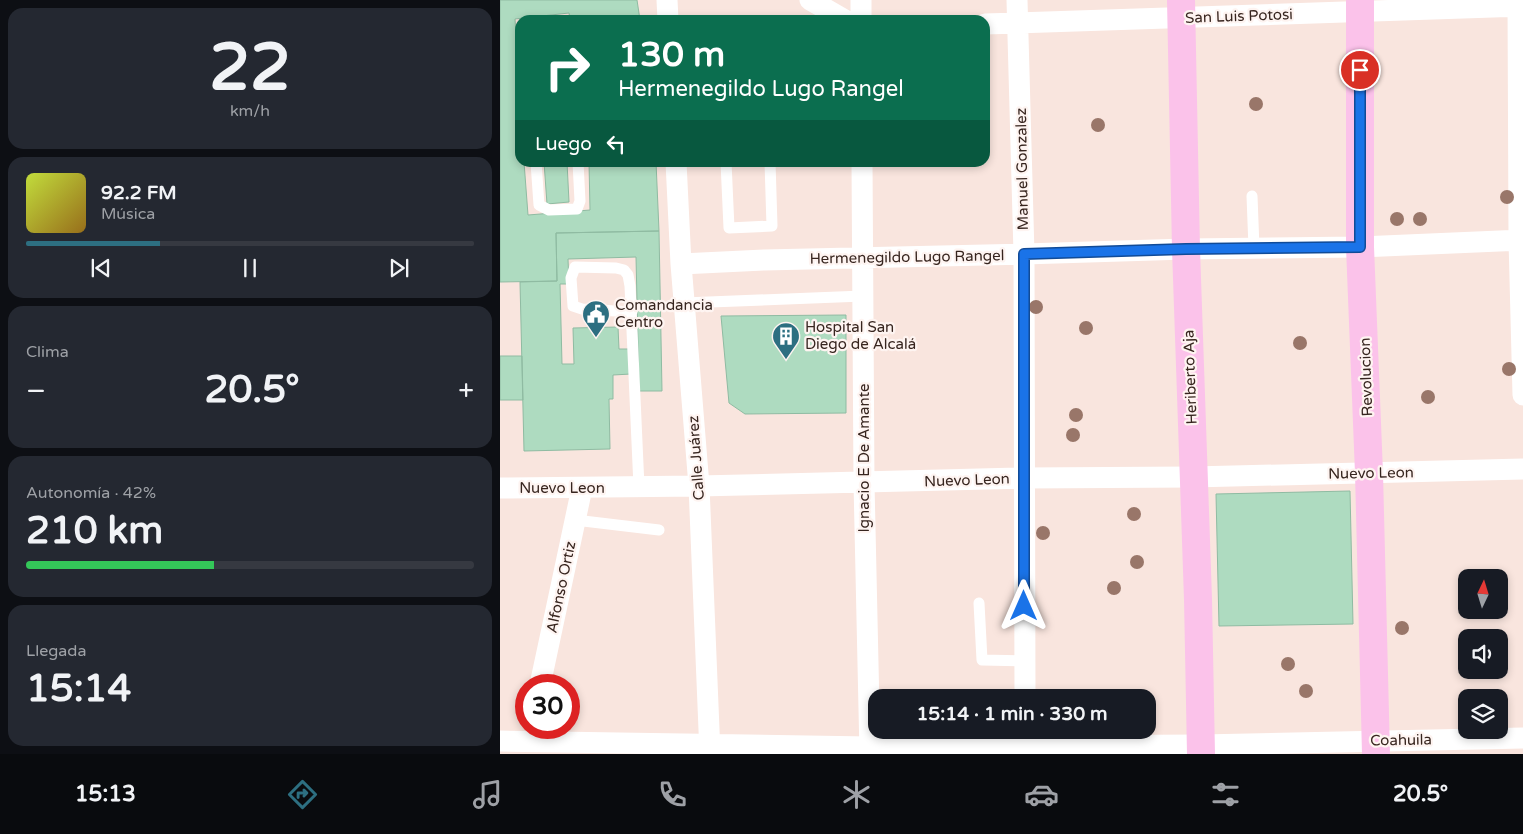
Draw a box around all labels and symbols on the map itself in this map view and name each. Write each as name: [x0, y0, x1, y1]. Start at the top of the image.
street label: San Luis Potosi: [1185, 5, 1293, 27]
pin: [1339, 49, 1381, 91]
street label: Manuel Gonzalez: [1012, 108, 1032, 230]
street label: Hermenegildo Lugo Rangel: [809, 246, 1005, 268]
place label: Comandancia Centro: [615, 296, 713, 331]
public building icon: Comandancia Centro: [581, 299, 611, 338]
place label: Hospital San Diego de Alcalá: [805, 318, 916, 353]
building icon: Hospital San Diego de Alcalá: [771, 321, 801, 360]
street label: Heriberto Aja: [1179, 329, 1201, 425]
street label: Revolucion: [1356, 337, 1376, 417]
street label: Ignacio E De Amante: [855, 383, 873, 533]
street label: Calle Juárez: [684, 415, 708, 501]
street label: Nuevo Leon: [1328, 463, 1414, 483]
street label: Nuevo Leon: [924, 470, 1010, 490]
street label: Nuevo Leon: [519, 479, 605, 497]
street label: Alfonso Ortiz: [542, 539, 580, 635]
north arrow: [1458, 569, 1508, 619]
position arrow: [997, 579, 1049, 631]
speed limit sign: 30: [515, 674, 580, 739]
street label: Coahuila: [1370, 730, 1432, 750]

